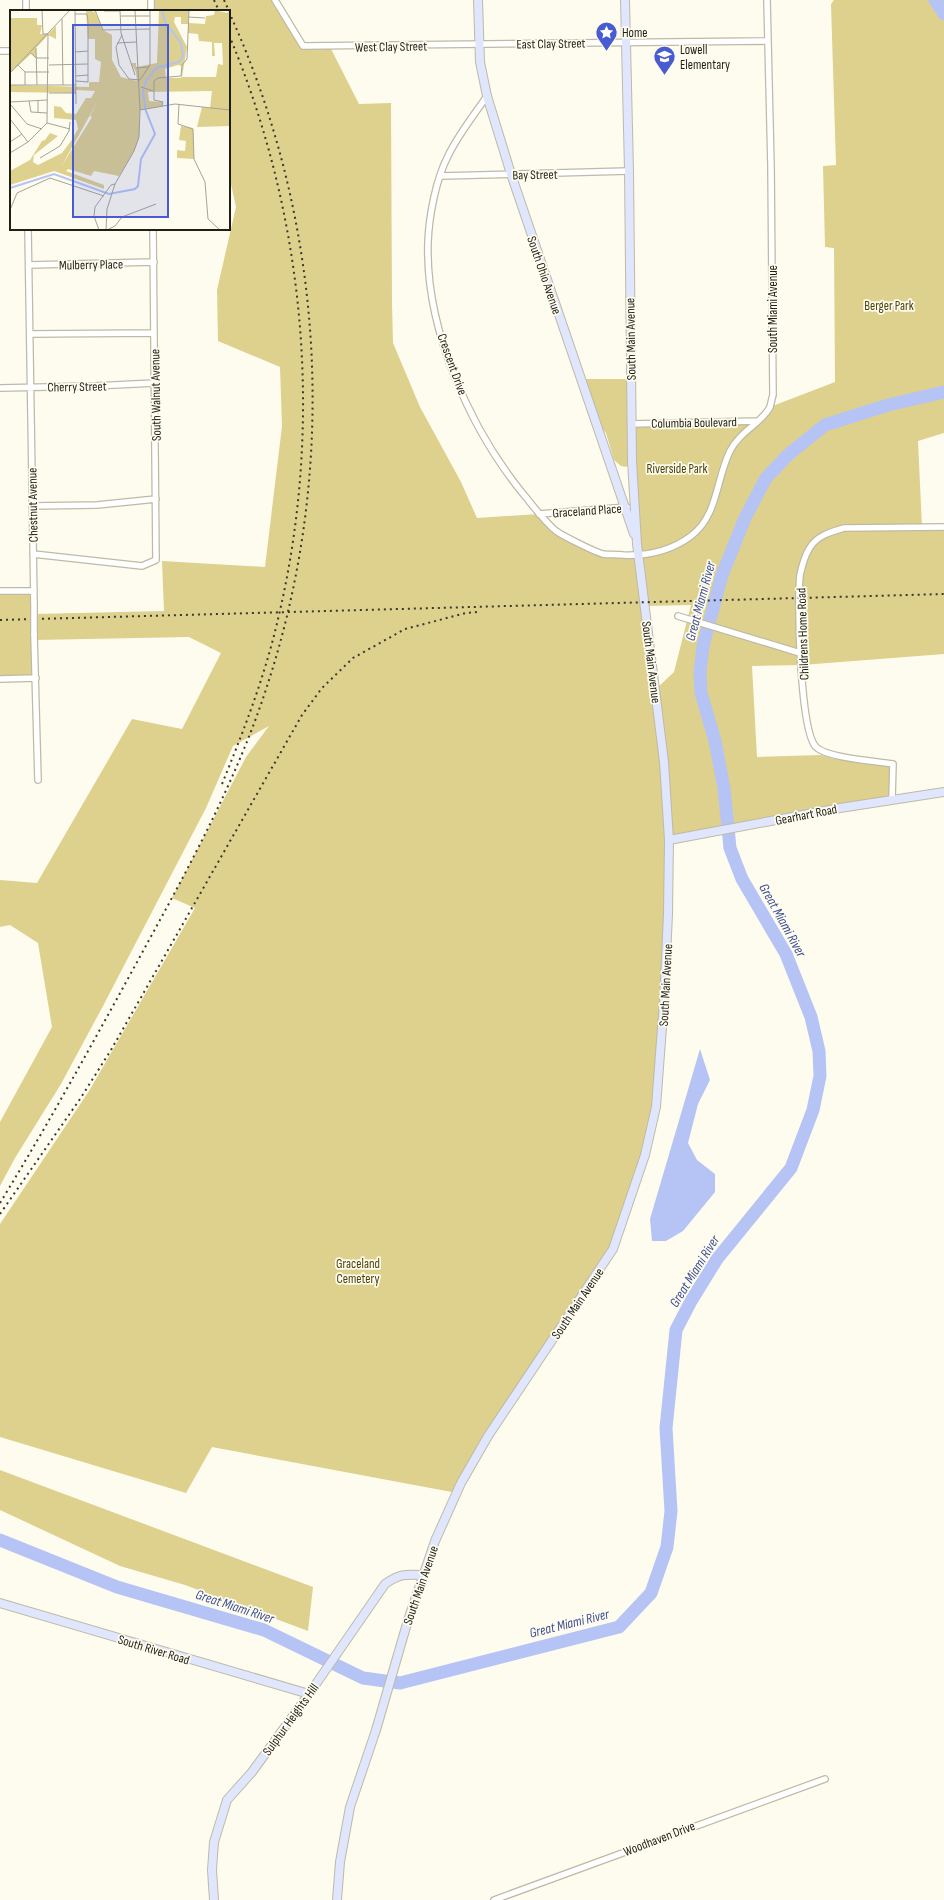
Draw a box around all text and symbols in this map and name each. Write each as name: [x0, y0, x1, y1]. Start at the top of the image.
inset map: [10, 10, 230, 230]
place icon: Home: [593, 19, 619, 52]
place label: Home: [622, 25, 648, 41]
street label: East Clay Street: [516, 35, 586, 53]
street label: West Clay Street: [355, 38, 427, 56]
place label: Lowell Elementary: [680, 42, 730, 73]
school or university icon: Lowell Elementary: [651, 43, 677, 76]
street label: Bay Street: [512, 167, 558, 183]
street label: South Ohio Avenue: [523, 234, 565, 317]
street label: Mulberry Place: [59, 256, 123, 274]
street label: South Miami Avenue: [765, 265, 781, 353]
street label: South Main Avenue: [622, 298, 640, 380]
park label: Berger Park: [864, 298, 914, 314]
street label: Crescent Drive: [434, 331, 471, 397]
street label: South Walnut Avenue: [147, 349, 165, 441]
street label: Cherry Street: [47, 378, 107, 396]
street label: Columbia Boulevard: [651, 414, 737, 432]
park label: Riverside Park: [647, 461, 707, 477]
street label: Chestnut Avenue: [24, 468, 42, 542]
street label: Graceland Place: [552, 501, 622, 521]
water label: Great Miami River: [682, 559, 720, 643]
street label: Childrens Home Road: [793, 587, 813, 680]
street label: South Main Avenue: [638, 620, 664, 704]
street label: Gearhart Road: [774, 801, 838, 829]
water label: Great Miami River: [755, 880, 810, 961]
street label: South Main Avenue: [656, 943, 676, 1027]
water label: Great Miami River: [666, 1231, 724, 1310]
park label: Graceland Cemetery: [336, 1256, 380, 1287]
street label: South Main Avenue: [548, 1265, 608, 1342]
street label: South Main Avenue: [400, 1544, 442, 1627]
water label: Great Miami River: [193, 1586, 277, 1627]
water label: Great Miami River: [528, 1605, 612, 1642]
street label: South River Road: [116, 1631, 191, 1668]
street label: Sulphur Heights Hill: [259, 1680, 322, 1759]
street label: Woodhaven Drive: [621, 1818, 697, 1860]

